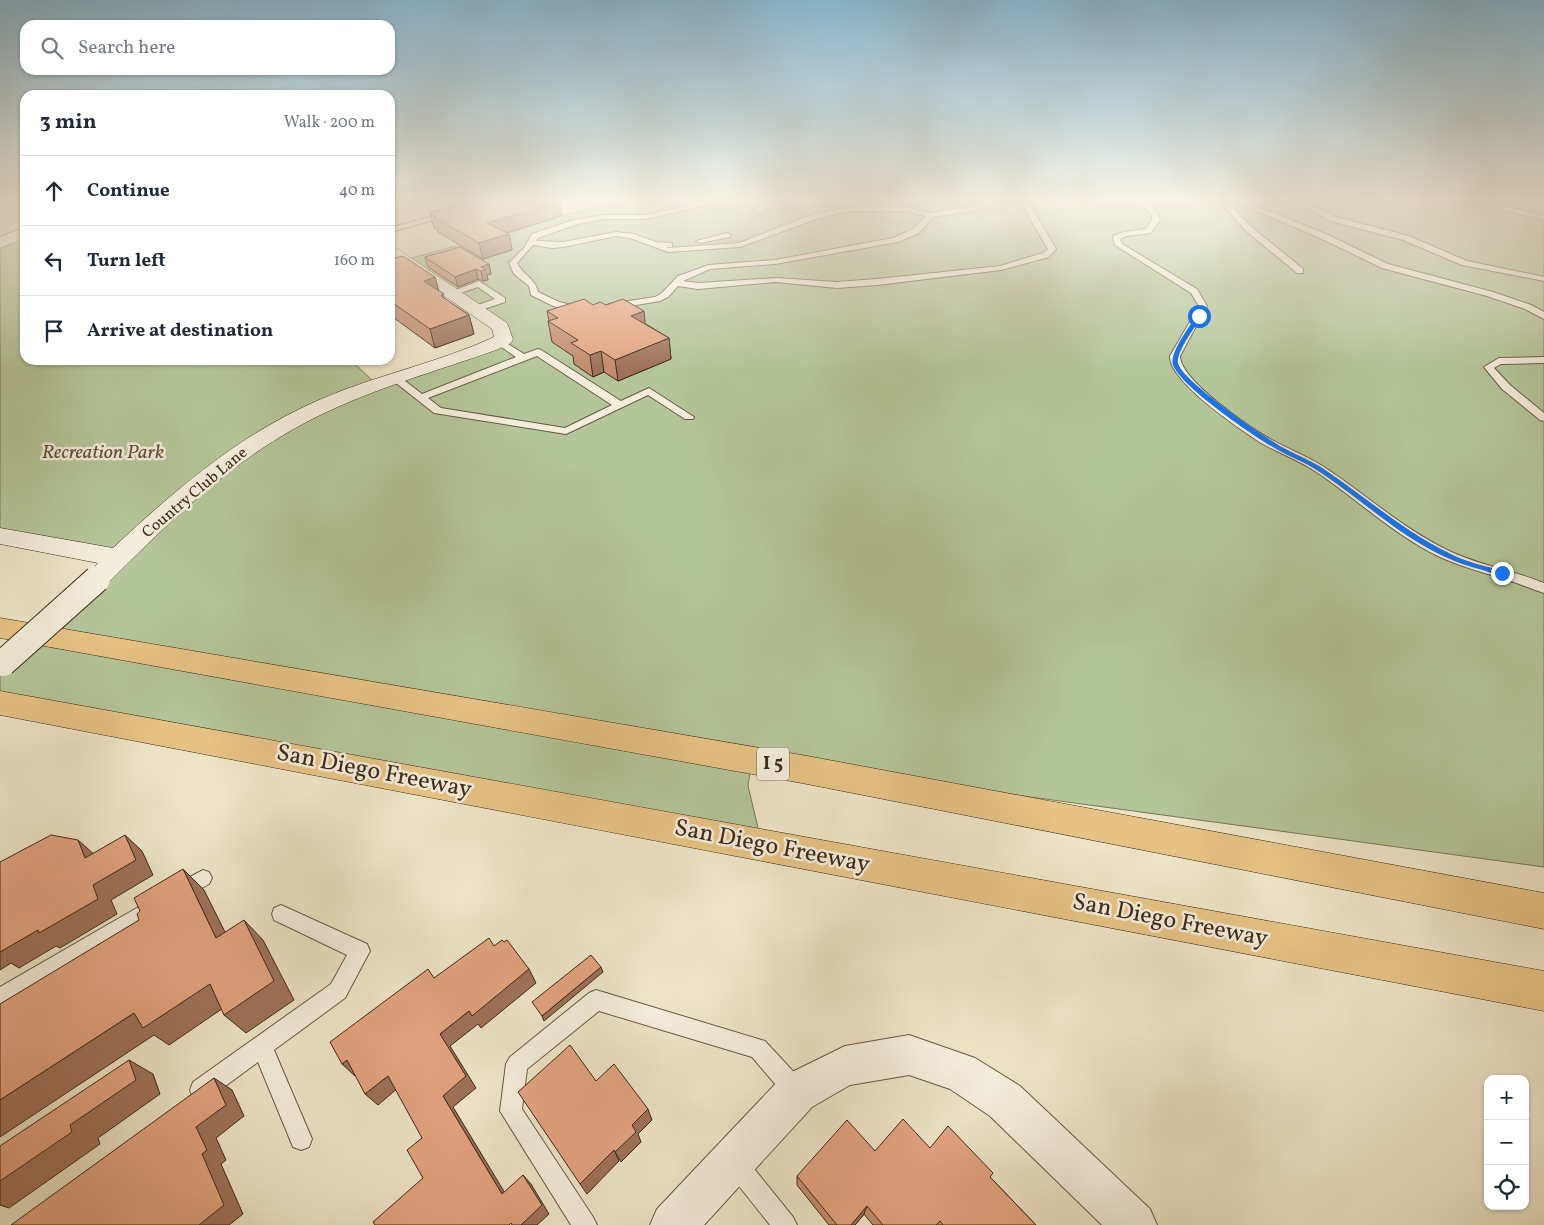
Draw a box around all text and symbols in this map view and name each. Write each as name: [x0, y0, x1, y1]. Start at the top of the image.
search box: [20, 20, 395, 75]
icon: search: [38, 34, 66, 62]
text: Search here: [78, 35, 175, 61]
text: 3 min: [40, 108, 96, 137]
text: Walk · 200 m: [284, 112, 375, 134]
icon: ahead: [40, 177, 68, 205]
text: Continue: [87, 178, 170, 204]
text: 40 m: [339, 180, 375, 202]
icon: left: [40, 247, 68, 275]
text: Turn left: [87, 248, 166, 274]
text: 160 m: [334, 250, 375, 272]
route start: [1188, 305, 1211, 328]
icon: arrive: [40, 317, 68, 345]
text: Arrive at destination: [87, 318, 273, 344]
park label: Recreation Park: [42, 439, 164, 467]
street label: Country Club Lane: [138, 442, 252, 544]
route end: [1491, 562, 1514, 585]
street label: San Diego Freeway: [273, 736, 475, 808]
road number: I 5: [757, 748, 789, 781]
street label: San Diego Freeway: [671, 811, 873, 883]
street label: San Diego Freeway: [1069, 885, 1271, 957]
map controls: [1484, 1075, 1529, 1210]
button: +: [1484, 1075, 1529, 1120]
button: −: [1484, 1120, 1529, 1165]
button: locate: [1484, 1165, 1529, 1210]

